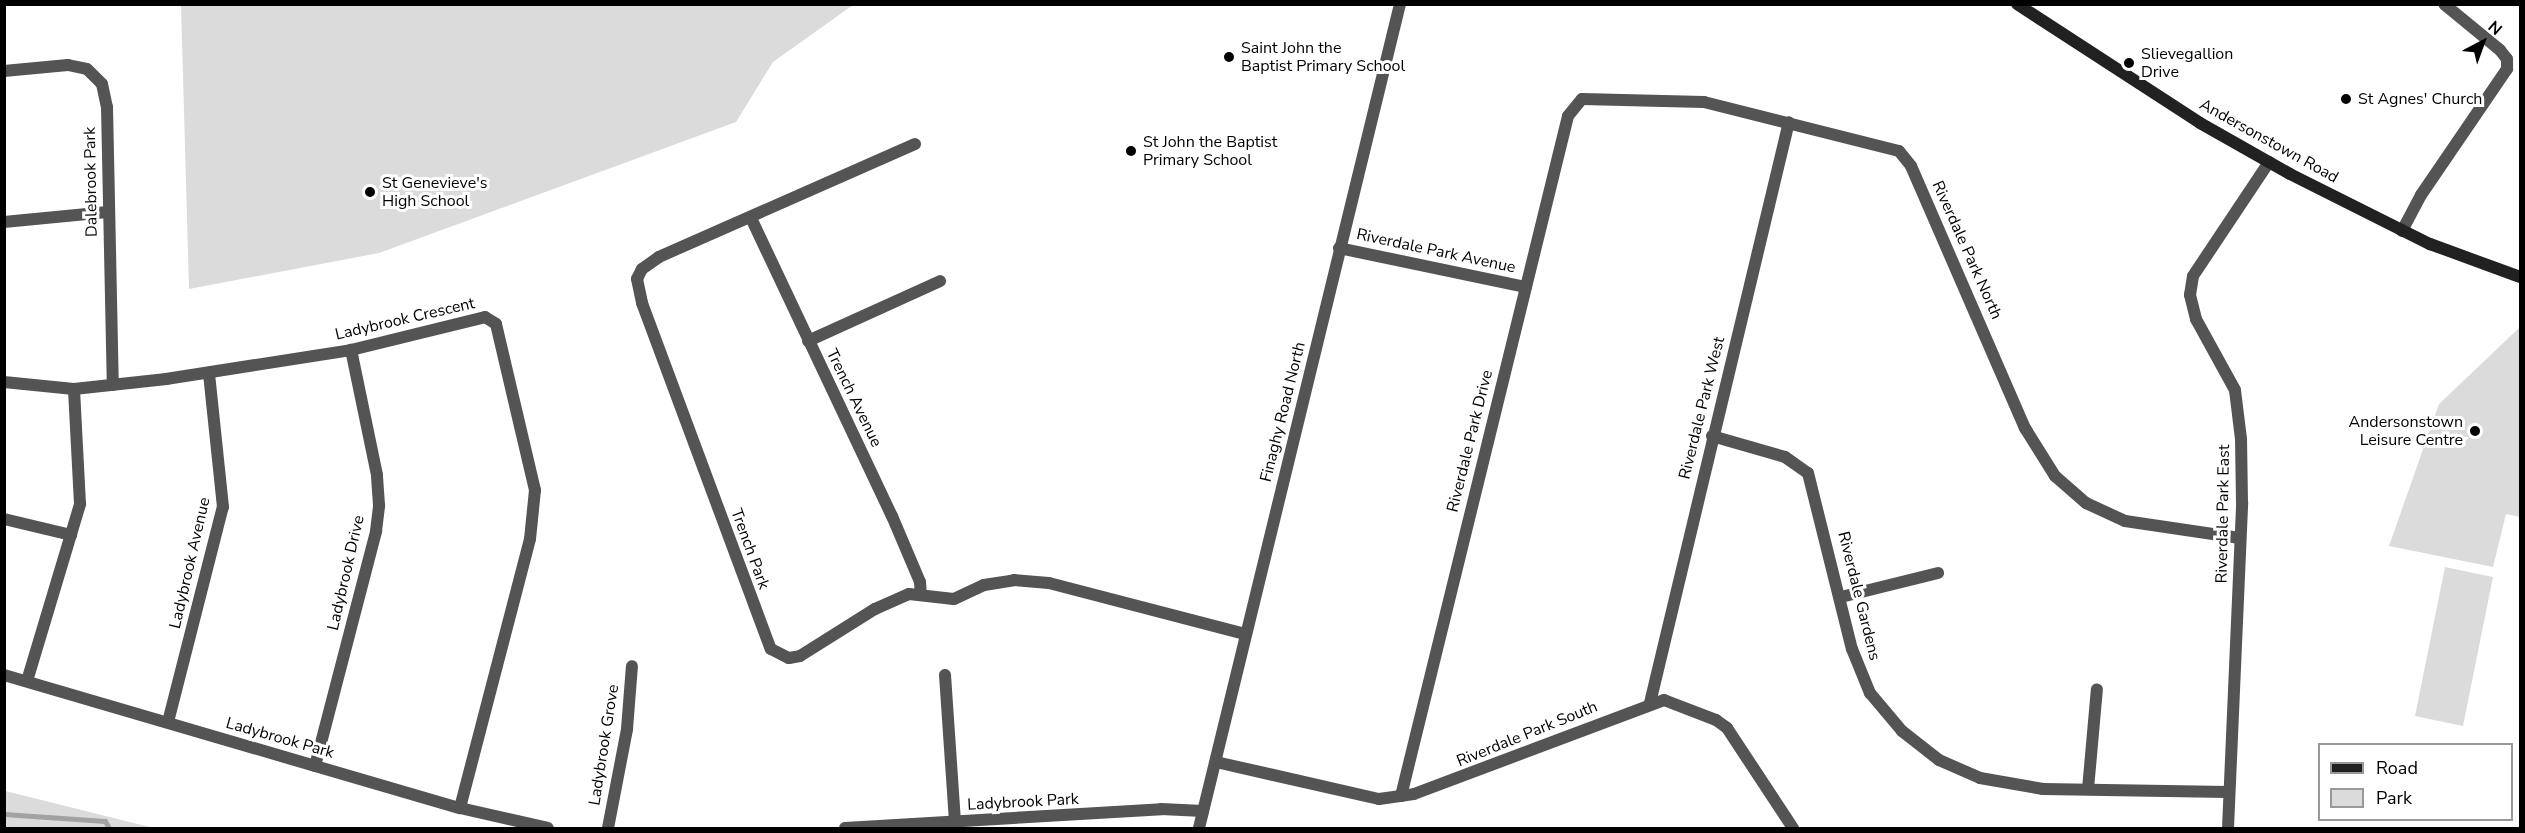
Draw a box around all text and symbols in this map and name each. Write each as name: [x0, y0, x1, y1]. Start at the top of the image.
north arrow: [2453, 12, 2513, 72]
text: N: [2483, 16, 2507, 41]
place label: Saint John the Baptist Primary School: [1241, 38, 1405, 76]
place label: Slievegallion Drive: [2141, 44, 2233, 82]
marker: Saint John the Baptist Primary School: [1222, 50, 1236, 64]
marker: Slievegallion Drive: [2122, 56, 2136, 70]
place label: St Agnes' Church: [2358, 89, 2482, 109]
marker: St Agnes' Church: [2339, 92, 2353, 106]
street label: Andersonstown Road: [2196, 95, 2342, 187]
street label: Dalebrook Park: [80, 127, 102, 237]
place label: St John the Baptist Primary School: [1143, 132, 1277, 170]
marker: St John the Baptist Primary School: [1124, 144, 1138, 158]
place label: St Genevieve's High School: [382, 173, 487, 211]
street label: Riverdale Park North: [1928, 178, 2006, 322]
marker: St Genevieve's High School: [363, 185, 377, 199]
street label: Riverdale Park Avenue: [1355, 225, 1517, 277]
street label: Ladybrook Crescent: [333, 294, 477, 344]
street label: Riverdale Park West: [1675, 335, 1729, 481]
street label: Finaghy Road North: [1256, 340, 1310, 484]
street label: Trench Avenue: [822, 346, 886, 450]
street label: Riverdale Park Drive: [1443, 368, 1497, 514]
place label: Andersonstown Leisure Centre: [2349, 412, 2463, 450]
marker: Andersonstown Leisure Centre: [2468, 424, 2482, 438]
street label: Riverdale Park East: [2212, 444, 2234, 584]
street label: Ladybrook Avenue: [166, 496, 214, 630]
street label: Trench Park: [727, 506, 773, 592]
street label: Ladybrook Drive: [323, 514, 369, 632]
street label: Riverdale Gardens: [1834, 530, 1884, 662]
street label: Ladybrook Grove: [585, 683, 623, 807]
street label: Riverdale Park South: [1454, 697, 1600, 771]
street label: Ladybrook Park: [224, 713, 336, 763]
legend: [2318, 743, 2513, 821]
text: Road: [2376, 756, 2418, 780]
text: Park: [2376, 786, 2412, 810]
street label: Ladybrook Park: [967, 789, 1079, 815]

